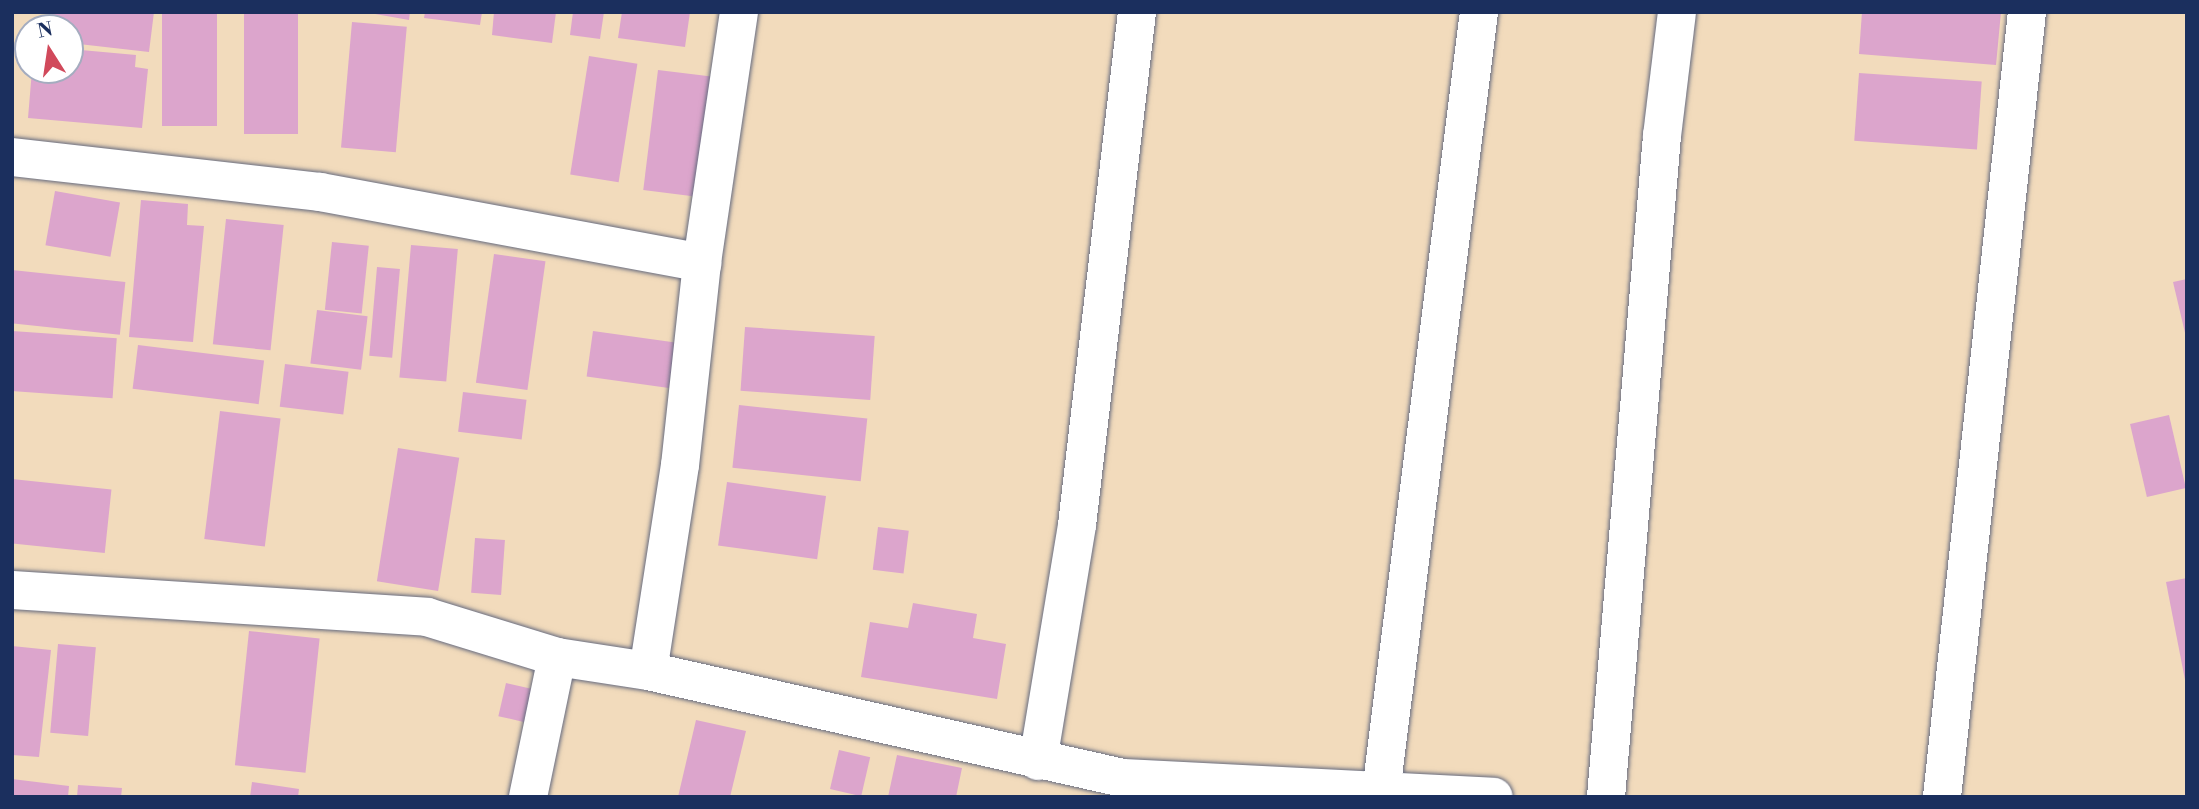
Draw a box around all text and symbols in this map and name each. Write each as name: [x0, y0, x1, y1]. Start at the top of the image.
north arrow: [14, 14, 84, 84]
text: N: [35, 17, 55, 44]

